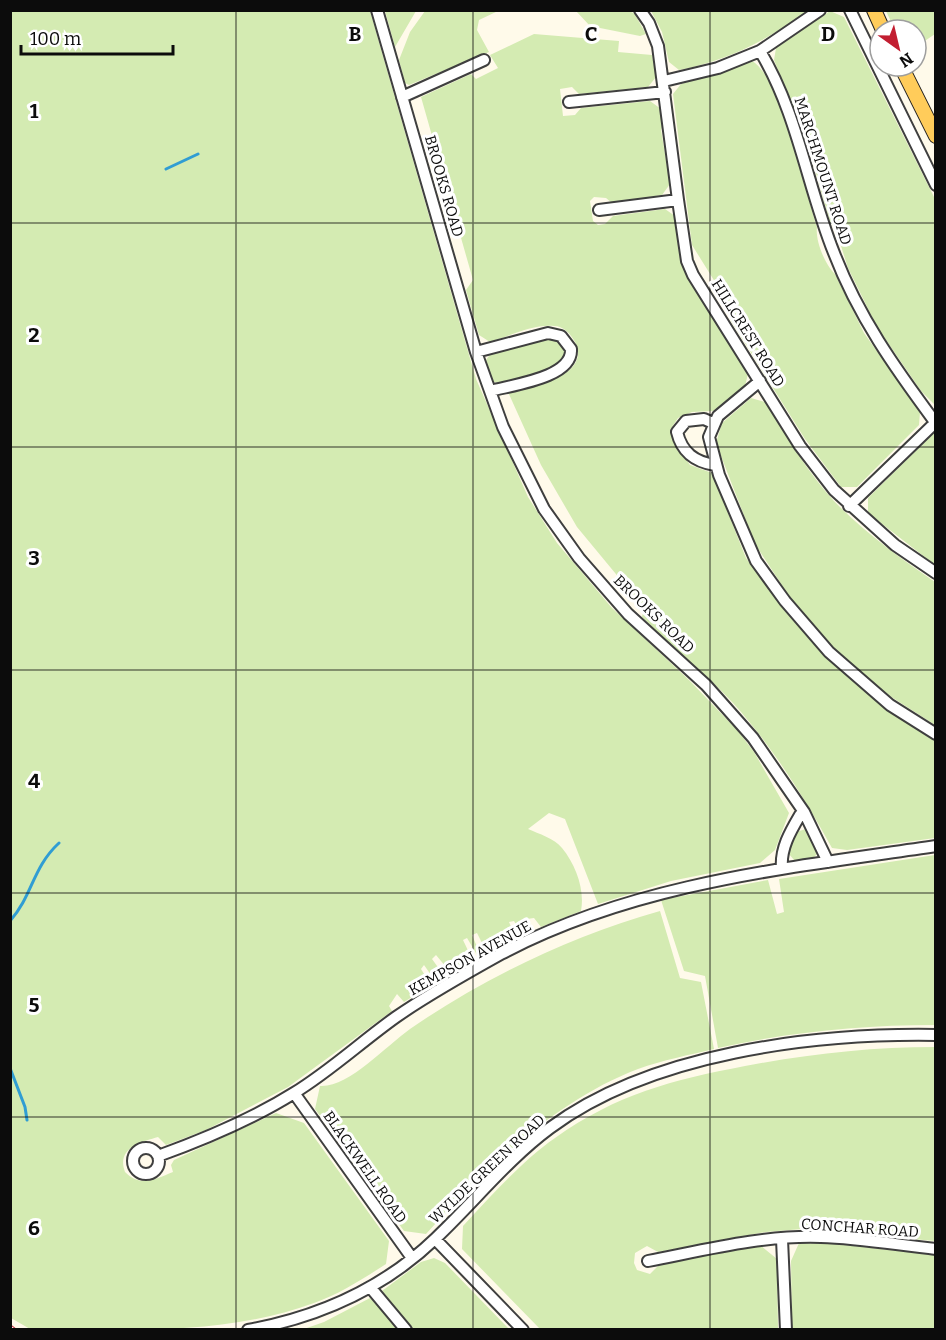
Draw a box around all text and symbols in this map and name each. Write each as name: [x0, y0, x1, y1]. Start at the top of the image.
scale bar: [21, 18, 172, 56]
north arrow: [868, 18, 928, 78]
text: B: [349, 22, 362, 46]
text: C: [585, 22, 597, 46]
text: D: [821, 22, 835, 46]
text: 100 m: [30, 28, 81, 50]
text: N: [896, 49, 917, 71]
street label: MARCHMOUNT ROAD: [791, 95, 855, 247]
text: 1: [30, 99, 39, 123]
street label: BROOKS ROAD: [421, 133, 467, 239]
street label: HILLCREST ROAD: [708, 276, 788, 390]
text: 2: [28, 323, 40, 347]
text: 3: [28, 546, 40, 570]
street label: BROOKS ROAD: [610, 571, 698, 657]
text: 4: [28, 769, 40, 793]
street label: KEMPSON AVENUE: [406, 917, 534, 999]
text: 5: [29, 993, 40, 1017]
street label: BLACKWELL ROAD: [320, 1107, 410, 1227]
street label: WYLDE GREEN ROAD: [425, 1111, 549, 1227]
street label: CONCHAR ROAD: [801, 1215, 919, 1241]
text: 6: [28, 1216, 40, 1240]

